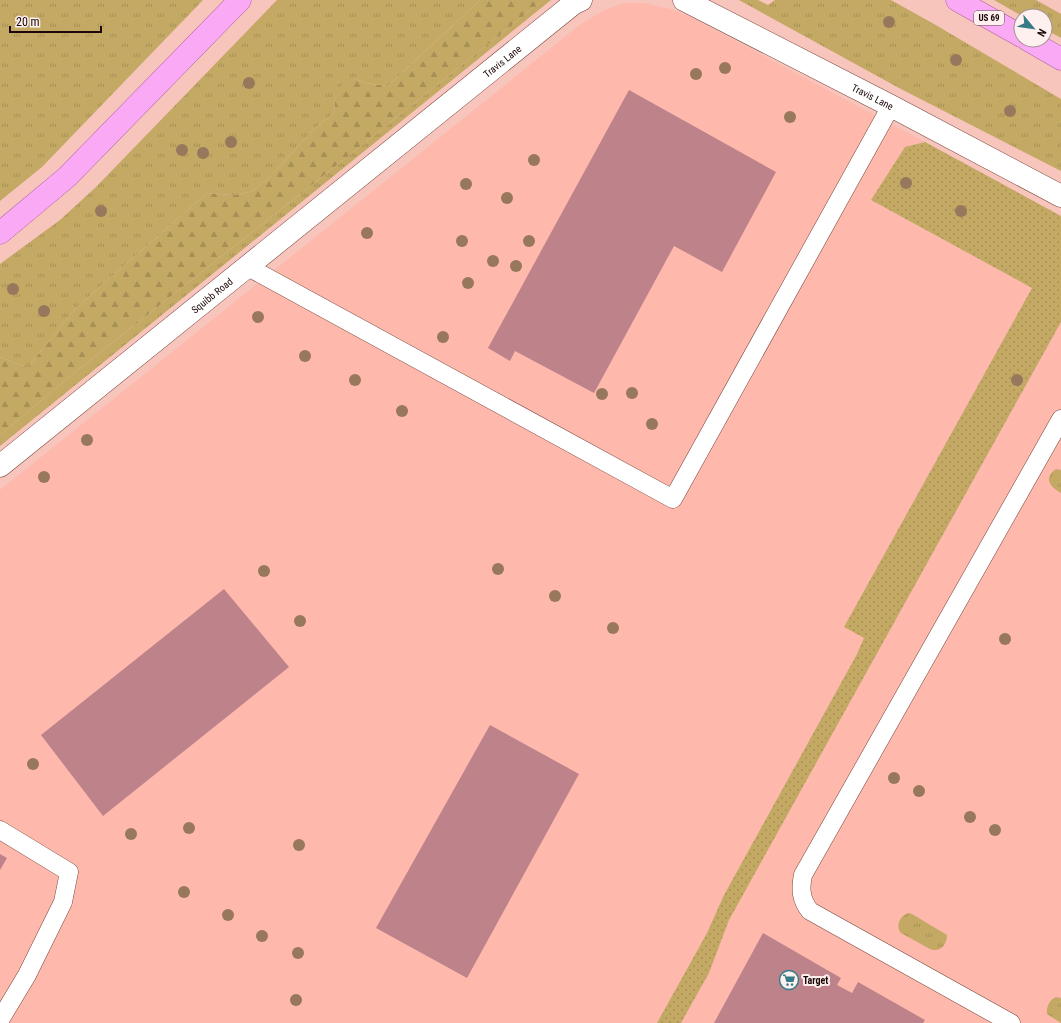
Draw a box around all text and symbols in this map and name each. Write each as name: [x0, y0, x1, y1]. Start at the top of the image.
scale bar: [10, 8, 101, 34]
north arrow: [1013, 8, 1053, 48]
road number: US 69: [974, 11, 1004, 25]
text: 20 m: [16, 15, 40, 29]
text: N: [1034, 27, 1049, 39]
street label: Travis Lane: [481, 43, 524, 80]
street label: Travis Lane: [850, 82, 895, 112]
street label: Squibb Road: [189, 276, 235, 316]
supermarket icon: Target: [778, 969, 800, 991]
place label: Target: [803, 975, 828, 986]

